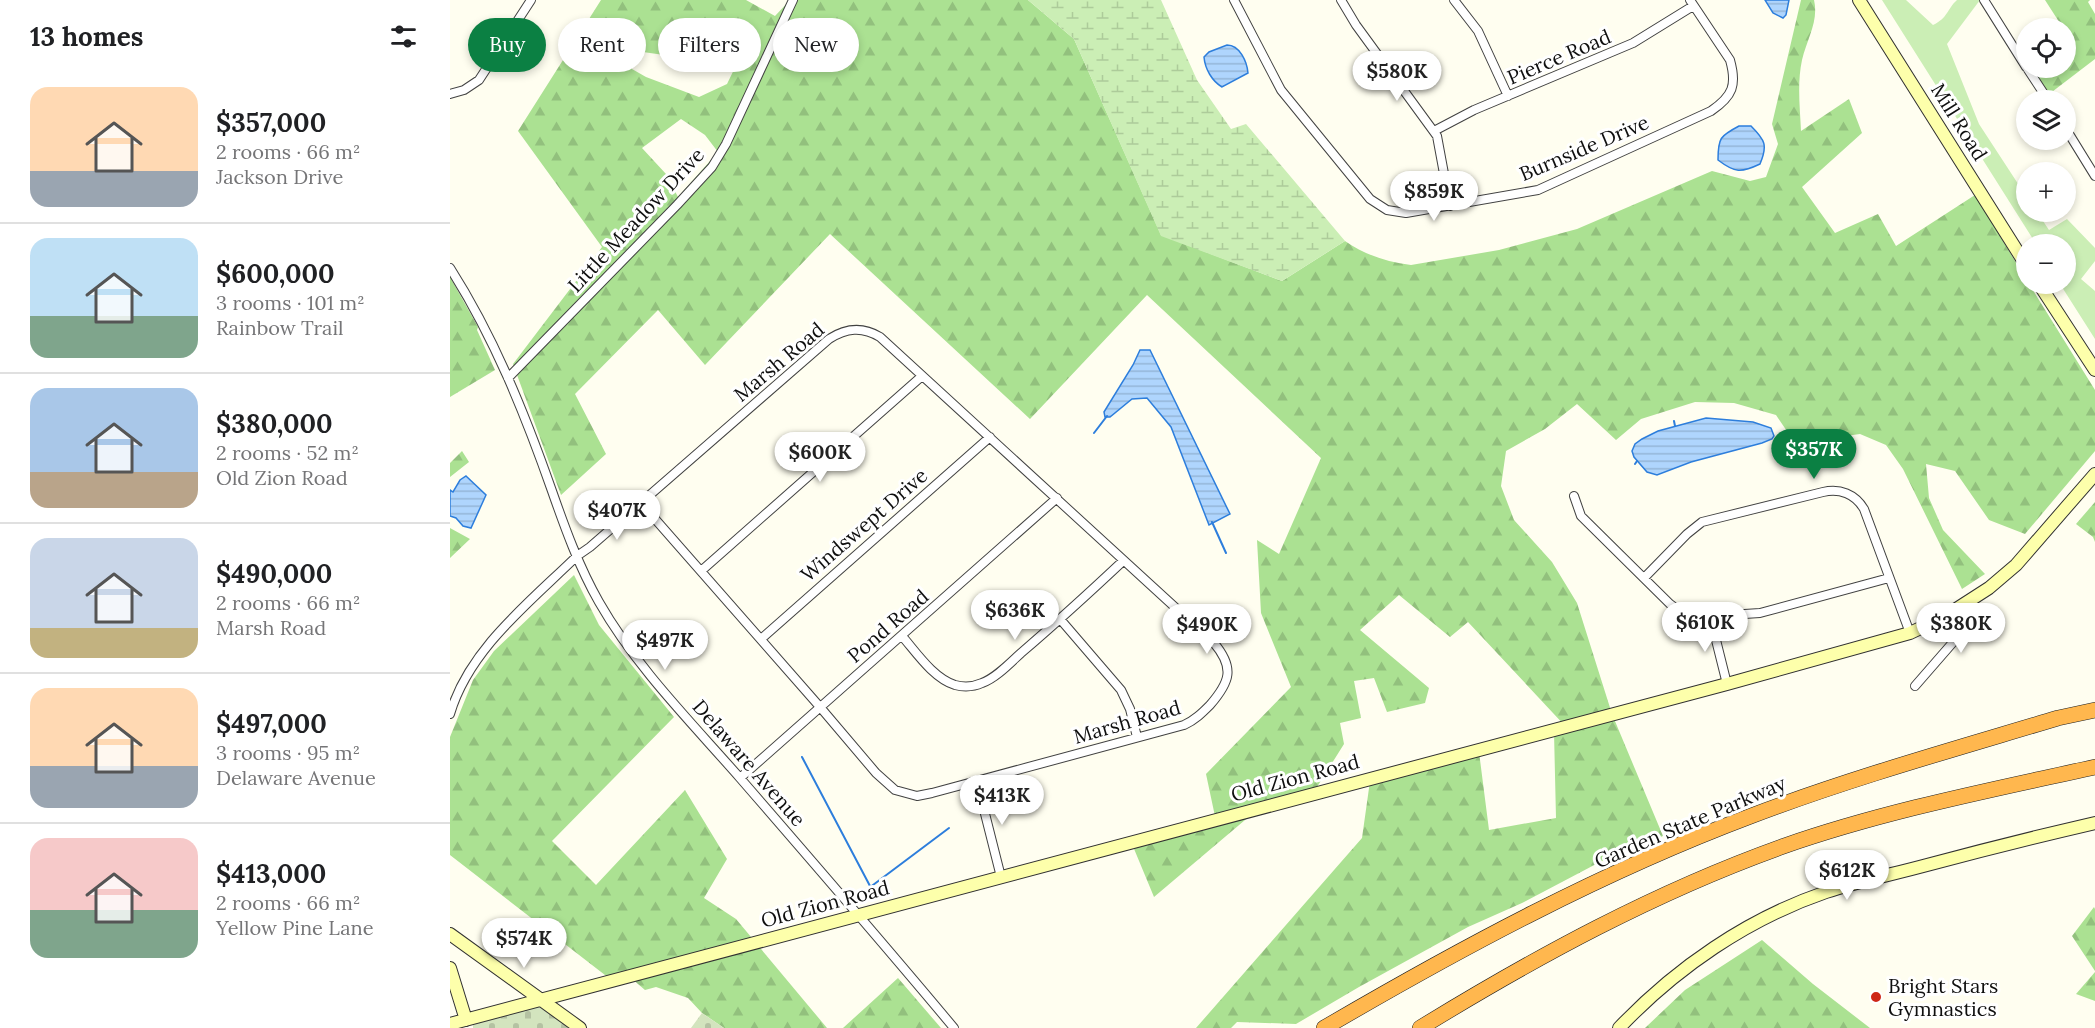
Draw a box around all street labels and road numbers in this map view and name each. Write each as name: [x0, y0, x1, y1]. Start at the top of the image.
street label: Pierce Road: [1503, 24, 1614, 90]
street label: Mill Road: [1926, 78, 1993, 165]
street label: Burnside Drive: [1515, 109, 1652, 186]
street label: Little Meadow Drive: [562, 142, 709, 297]
street label: Marsh Road: [728, 317, 829, 407]
street label: Windswept Drive: [795, 463, 932, 587]
street label: Pond Road: [842, 584, 933, 668]
street label: Delaware Avenue: [688, 694, 811, 831]
street label: Marsh Road: [1070, 694, 1183, 749]
street label: Old Zion Road: [1228, 748, 1362, 807]
street label: Garden State Parkway: [1590, 770, 1790, 873]
street label: Old Zion Road: [758, 874, 892, 933]

